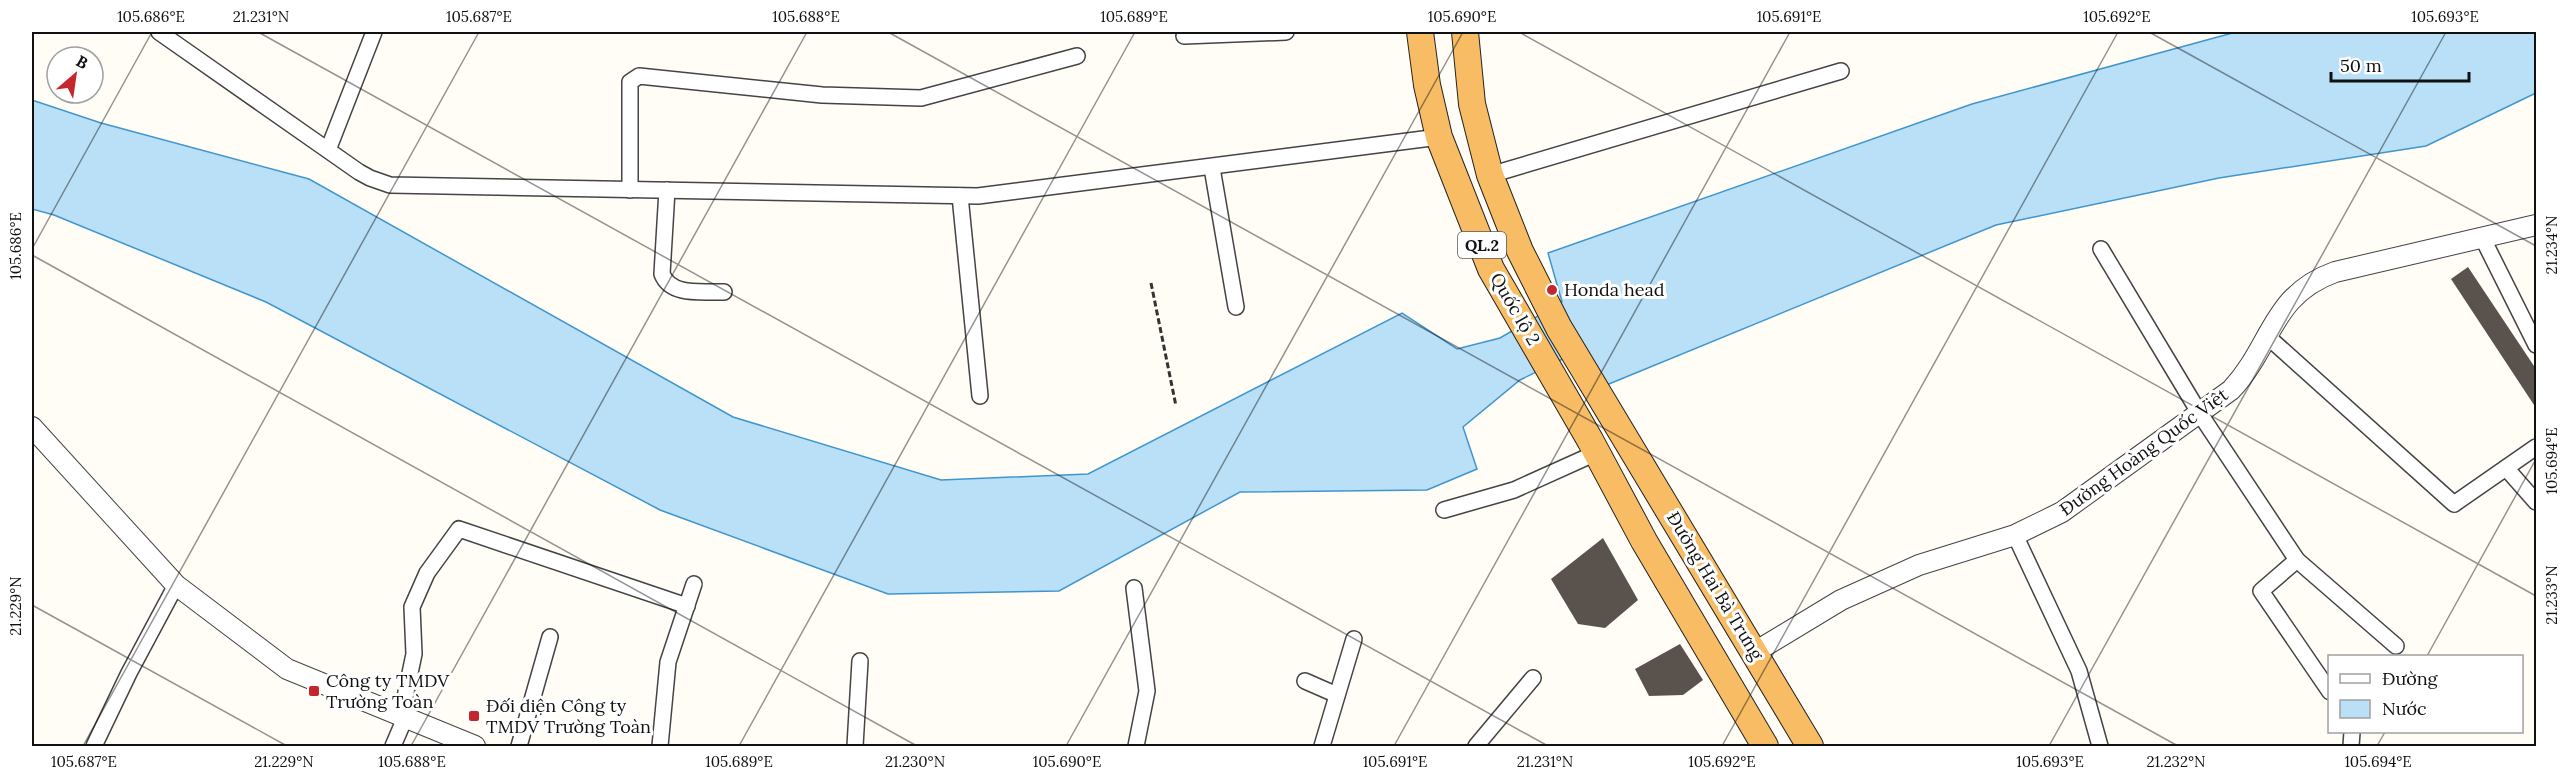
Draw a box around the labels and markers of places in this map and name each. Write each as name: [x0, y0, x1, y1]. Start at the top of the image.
place label: Honda head: [1564, 278, 1665, 301]
marker: Honda head: [1545, 283, 1559, 297]
place label: Công ty TMDV Trường Toàn: [326, 669, 450, 713]
marker: Công ty TMDV Trường Toàn: [307, 684, 321, 698]
place label: Đối diện Công ty TMDV Trường Toàn: [486, 694, 651, 738]
marker: Đối diện Công ty TMDV Trường Toàn: [467, 709, 481, 723]

